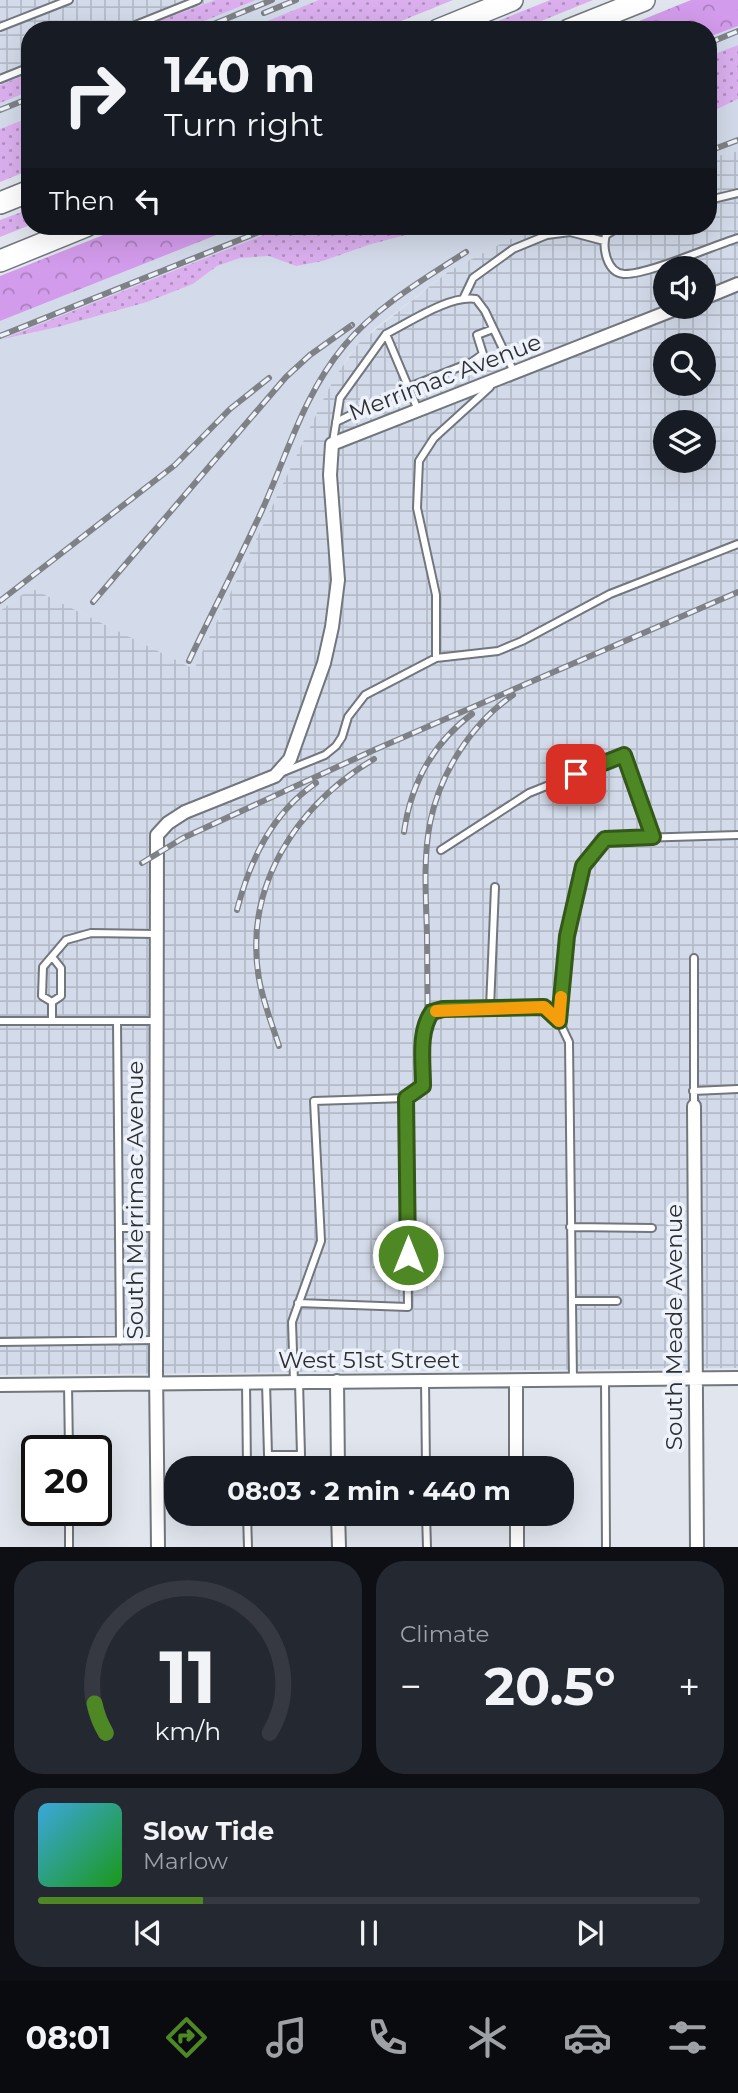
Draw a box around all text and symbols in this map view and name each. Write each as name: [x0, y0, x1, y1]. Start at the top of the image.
text: 140 m: [164, 45, 316, 104]
icon: right: [49, 49, 140, 140]
text: Turn right: [164, 105, 324, 144]
icon: left: [129, 182, 167, 220]
text: Then: [49, 185, 115, 217]
map controls: [653, 256, 716, 473]
button: sound: [653, 256, 716, 319]
street label: Merrimac Avenue: [345, 327, 545, 427]
button: search: [653, 333, 716, 396]
button: layers: [653, 410, 716, 473]
pin: [546, 744, 606, 804]
icon: arrive: [557, 755, 595, 793]
street label: South Merrimac Avenue: [121, 1061, 149, 1339]
street label: South Meade Avenue: [660, 1204, 688, 1450]
position arrow: [371, 1218, 445, 1292]
street label: West 51st Street: [278, 1346, 460, 1374]
speed limit sign: 20: [21, 1435, 112, 1526]
text: 08:03 · 2 min · 440 m: [227, 1475, 511, 1507]
text: Climate: [400, 1620, 489, 1648]
text: 11: [159, 1634, 217, 1722]
text: 20.5°: [484, 1655, 616, 1718]
text: −: [400, 1663, 422, 1710]
text: +: [678, 1663, 700, 1710]
text: km/h: [155, 1716, 221, 1746]
text: Slow Tide: [143, 1815, 274, 1847]
text: Marlow: [143, 1847, 228, 1875]
icon: previous: [129, 1914, 167, 1952]
icon: pause: [350, 1914, 388, 1952]
icon: next: [571, 1914, 609, 1952]
icon: directions: [162, 2013, 211, 2062]
icon: music: [262, 2013, 311, 2062]
icon: phone: [363, 2013, 412, 2062]
icon: climate: [463, 2013, 512, 2062]
icon: car: [563, 2013, 612, 2062]
icon: filters: [663, 2013, 712, 2062]
text: 08:01: [26, 2018, 111, 2057]

